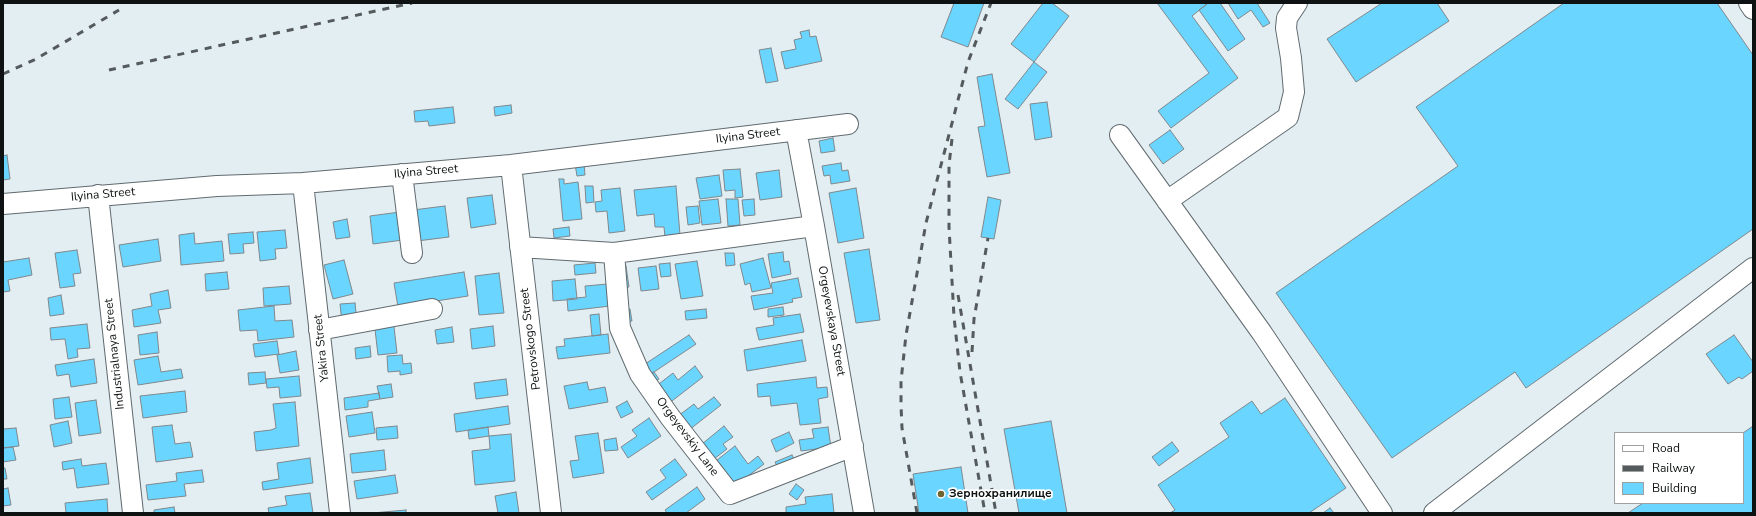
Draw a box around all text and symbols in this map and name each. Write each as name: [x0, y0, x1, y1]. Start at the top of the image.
street label: Ilyina Street: [715, 125, 781, 147]
street label: Ilyina Street: [393, 162, 459, 182]
street label: Ilyina Street: [70, 185, 136, 205]
street label: Orgeyevskaya Street: [814, 265, 848, 377]
street label: Petrovskogo Street: [518, 287, 544, 391]
street label: Industrialnaya Street: [102, 298, 128, 410]
street label: Yakira Street: [311, 314, 333, 382]
street label: Orgeyevskiy Lane: [653, 395, 721, 479]
legend: [1614, 432, 1744, 504]
text: Road: [1652, 440, 1680, 456]
text: Railway: [1652, 460, 1695, 476]
text: Building: [1652, 480, 1697, 496]
place label: Зернохранилище: [949, 487, 1052, 501]
marker: Зернохранилище: [936, 489, 946, 499]

